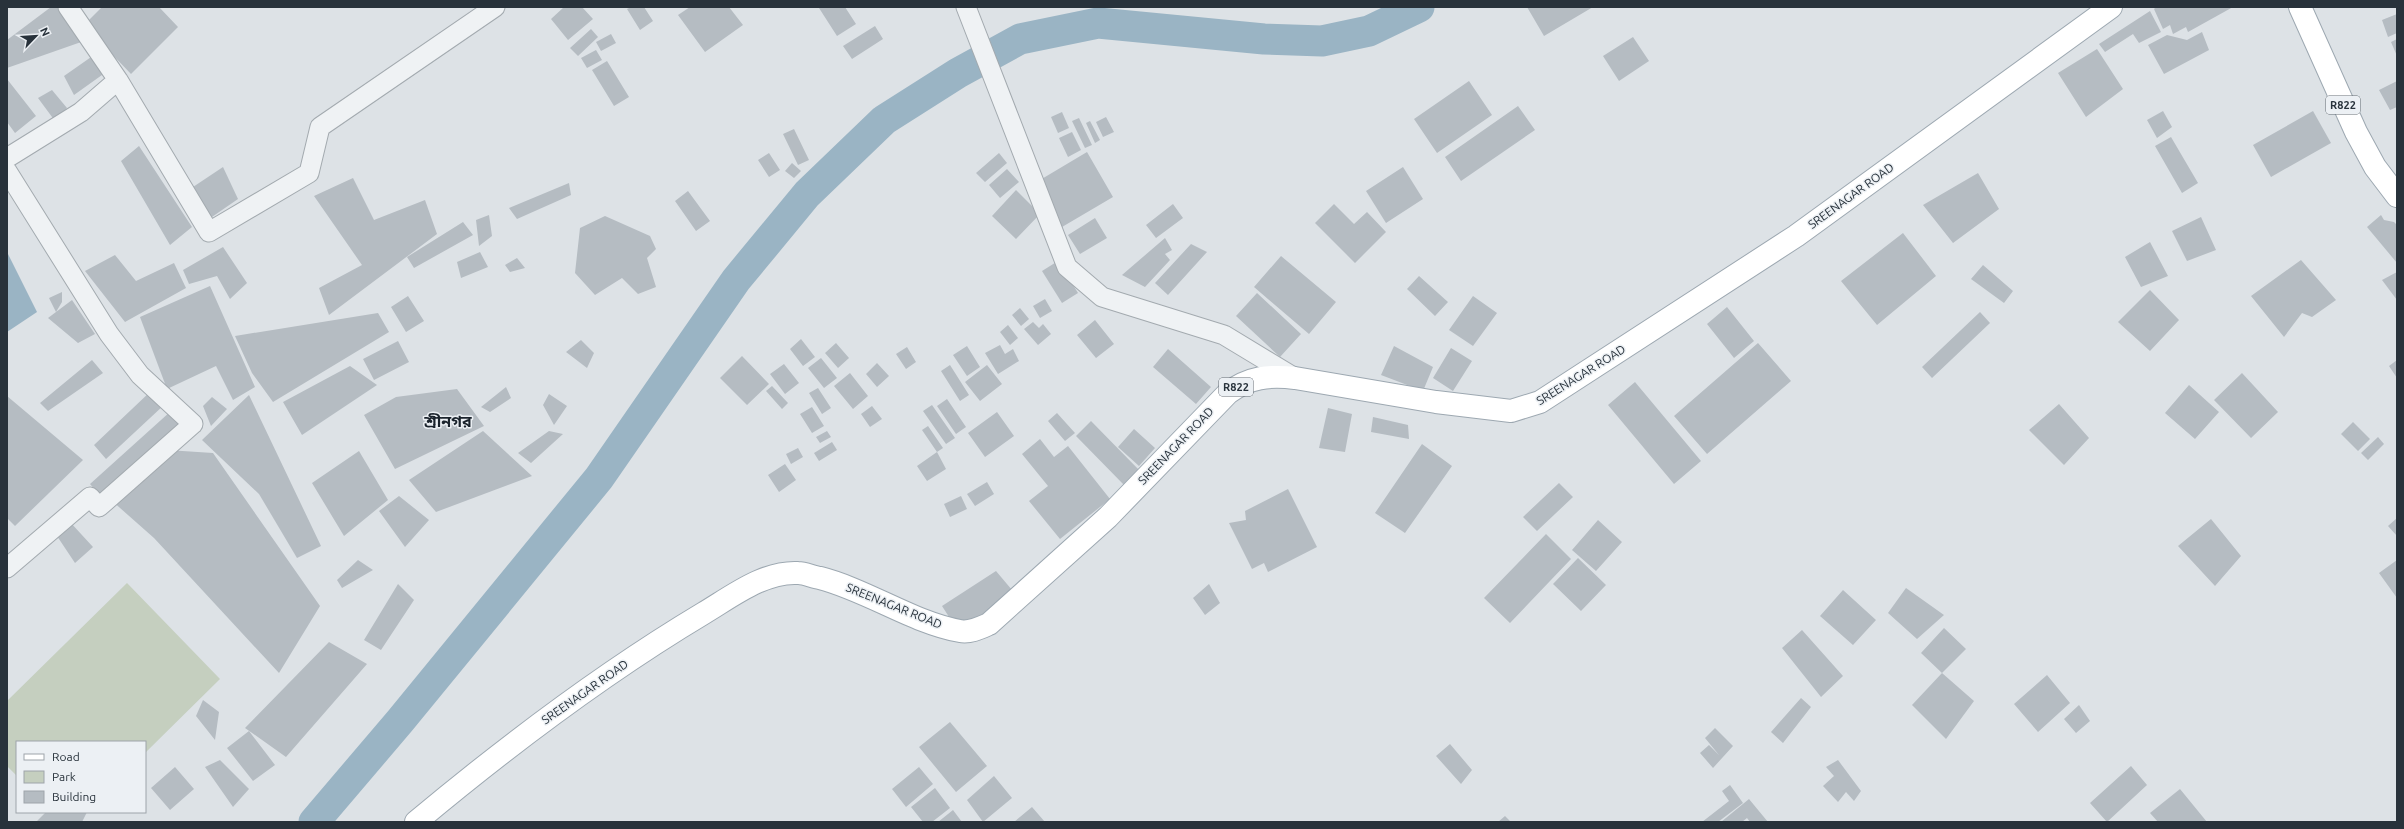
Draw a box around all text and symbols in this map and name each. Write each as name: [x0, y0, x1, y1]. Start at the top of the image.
north arrow: [16, 16, 56, 56]
text: N: [38, 26, 52, 38]
road number: R822: [2326, 96, 2360, 114]
street label: SREENAGAR ROAD: [1805, 160, 1896, 231]
street label: SREENAGAR ROAD: [1534, 342, 1628, 407]
road number: R822: [1219, 378, 1253, 396]
street label: SREENAGAR ROAD: [1135, 404, 1216, 487]
district label: শ্রীনগর: [423, 412, 472, 430]
street label: SREENAGAR ROAD: [844, 580, 944, 631]
street label: SREENAGAR ROAD: [539, 657, 630, 726]
legend: [16, 741, 146, 813]
text: Road: [52, 750, 80, 763]
text: Park: [52, 770, 76, 783]
text: Building: [52, 790, 96, 803]

